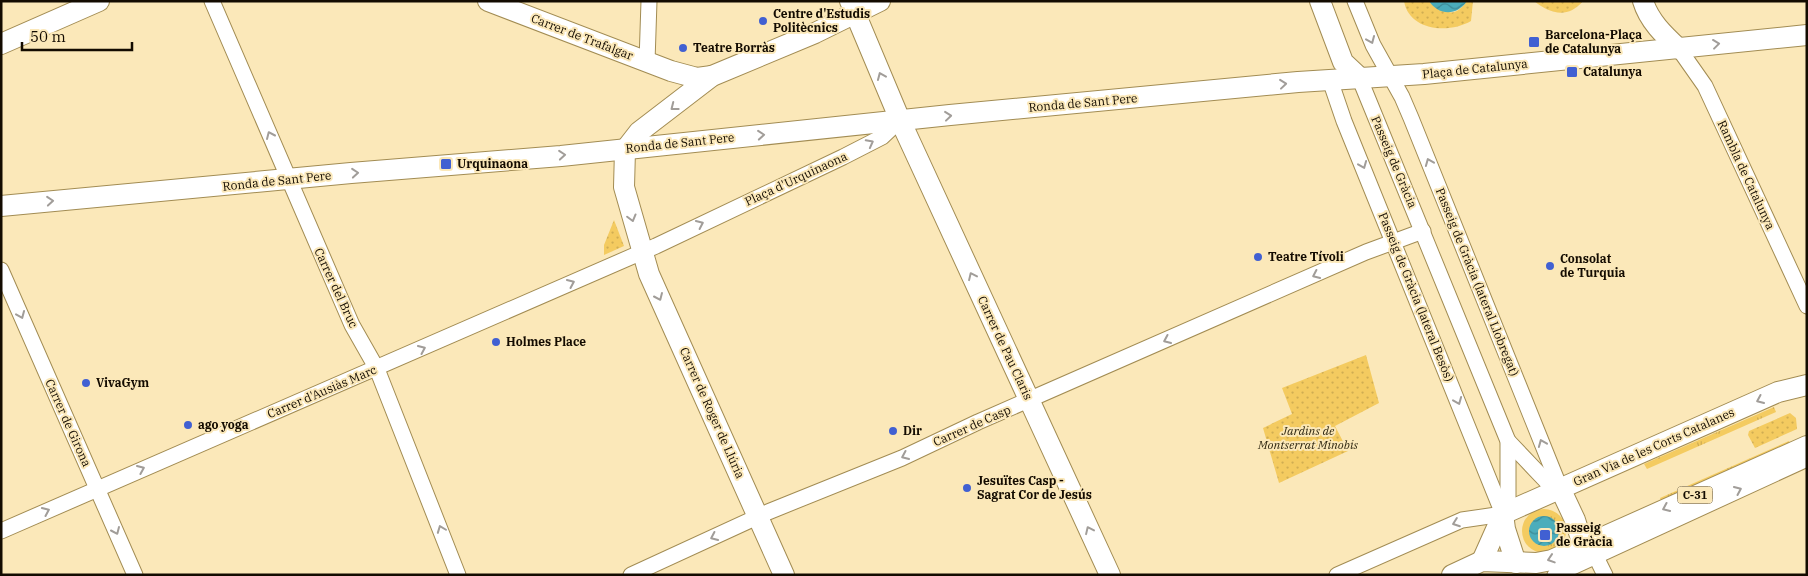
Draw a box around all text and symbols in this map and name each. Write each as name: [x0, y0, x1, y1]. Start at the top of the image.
place label: Centre d'Estudis Politècnics: [773, 6, 870, 35]
street label: Carrer de Trafalgar: [529, 10, 636, 63]
marker: Centre d'Estudis Politècnics: [757, 15, 769, 27]
scale bar: [22, 20, 132, 52]
text: 50 m: [30, 27, 66, 46]
place label: Barcelona-Plaça de Catalunya: [1545, 27, 1642, 56]
one-way arrow: [1364, 35, 1375, 44]
marker: Barcelona-Plaça de Catalunya: [1527, 35, 1541, 49]
one-way arrow: [1712, 39, 1720, 50]
place label: Teatre Borràs: [693, 40, 775, 55]
marker: Teatre Borràs: [677, 42, 689, 54]
street label: Plaça de Catalunya: [1422, 55, 1529, 81]
place label: Catalunya: [1583, 64, 1642, 79]
marker: Catalunya: [1565, 65, 1579, 79]
one-way arrow: [876, 72, 887, 81]
one-way arrow: [1279, 79, 1287, 90]
street label: Ronda de Sant Pere: [1028, 90, 1138, 115]
one-way arrow: [671, 101, 680, 109]
one-way arrow: [945, 111, 953, 122]
street label: Passeig de Gràcia: [1368, 113, 1421, 211]
street label: Rambla de Catalunya: [1715, 118, 1779, 232]
street label: Ronda de Sant Pere: [625, 129, 735, 156]
one-way arrow: [757, 130, 765, 141]
one-way arrow: [266, 131, 277, 140]
one-way arrow: [865, 139, 874, 149]
street label: Plaça d'Urquinaona: [742, 148, 850, 209]
one-way arrow: [558, 150, 566, 161]
place label: Urquinaona: [457, 156, 528, 171]
marker: Urquinaona: [439, 157, 453, 171]
one-way arrow: [1424, 158, 1435, 167]
one-way arrow: [1357, 161, 1367, 169]
street label: Ronda de Sant Pere: [222, 167, 332, 194]
one-way arrow: [351, 167, 359, 178]
street label: Passeig de Gràcia (lateral Llobregat): [1433, 185, 1522, 378]
one-way arrow: [46, 196, 54, 207]
street label: Passeig de Gràcia (lateral Besòs): [1376, 210, 1457, 384]
one-way arrow: [626, 213, 637, 222]
one-way arrow: [695, 220, 704, 230]
street label: Carrer del Bruc: [311, 245, 362, 330]
place label: Teatre Tívoli: [1268, 249, 1344, 264]
marker: Teatre Tívoli: [1252, 251, 1264, 263]
place label: Consolat de Turquia: [1560, 251, 1626, 280]
marker: Consolat de Turquia: [1544, 260, 1556, 272]
one-way arrow: [1312, 269, 1321, 280]
one-way arrow: [967, 272, 978, 281]
one-way arrow: [566, 278, 575, 289]
one-way arrow: [653, 292, 663, 301]
street label: Carrer de Pau Claris: [975, 293, 1036, 402]
one-way arrow: [14, 310, 25, 319]
place label: Holmes Place: [506, 334, 586, 349]
one-way arrow: [1163, 334, 1172, 345]
marker: Holmes Place: [490, 336, 502, 348]
one-way arrow: [417, 344, 426, 355]
street label: Carrer de Roger de Llúria: [677, 345, 748, 481]
street label: Carrer d'Ausiàs Marc: [265, 362, 379, 421]
place label: VivaGym: [96, 375, 150, 390]
street label: Carrer de Girona: [42, 377, 95, 469]
marker: VivaGym: [80, 377, 92, 389]
one-way arrow: [1756, 393, 1765, 404]
one-way arrow: [1452, 396, 1463, 405]
street label: Carrer de Casp: [931, 402, 1013, 449]
street label: Gran Via de les Corts Catalanes: [1571, 404, 1737, 489]
place label: ago yoga: [198, 417, 249, 432]
marker: ago yoga: [182, 419, 194, 431]
place label: Dir: [903, 423, 922, 438]
park label: Jardins de Montserrat Minobis: [1257, 423, 1359, 452]
marker: Dir: [887, 425, 899, 437]
one-way arrow: [1538, 439, 1548, 448]
one-way arrow: [901, 450, 910, 461]
one-way arrow: [136, 464, 145, 475]
place label: Jesuïtes Casp - Sagrat Cor de Jesús: [977, 473, 1092, 502]
marker: Jesuïtes Casp - Sagrat Cor de Jesús: [961, 482, 973, 494]
road number: C-31: [1678, 486, 1712, 504]
one-way arrow: [1733, 486, 1742, 497]
one-way arrow: [1662, 501, 1671, 512]
one-way arrow: [41, 506, 50, 517]
one-way arrow: [1452, 517, 1460, 527]
place label: Passeig de Gràcia: [1556, 520, 1613, 549]
one-way arrow: [436, 525, 447, 534]
one-way arrow: [109, 526, 120, 535]
one-way arrow: [1085, 526, 1096, 535]
marker: Passeig de Gràcia: [1538, 528, 1552, 542]
one-way arrow: [710, 530, 719, 541]
one-way arrow: [1547, 553, 1556, 563]

